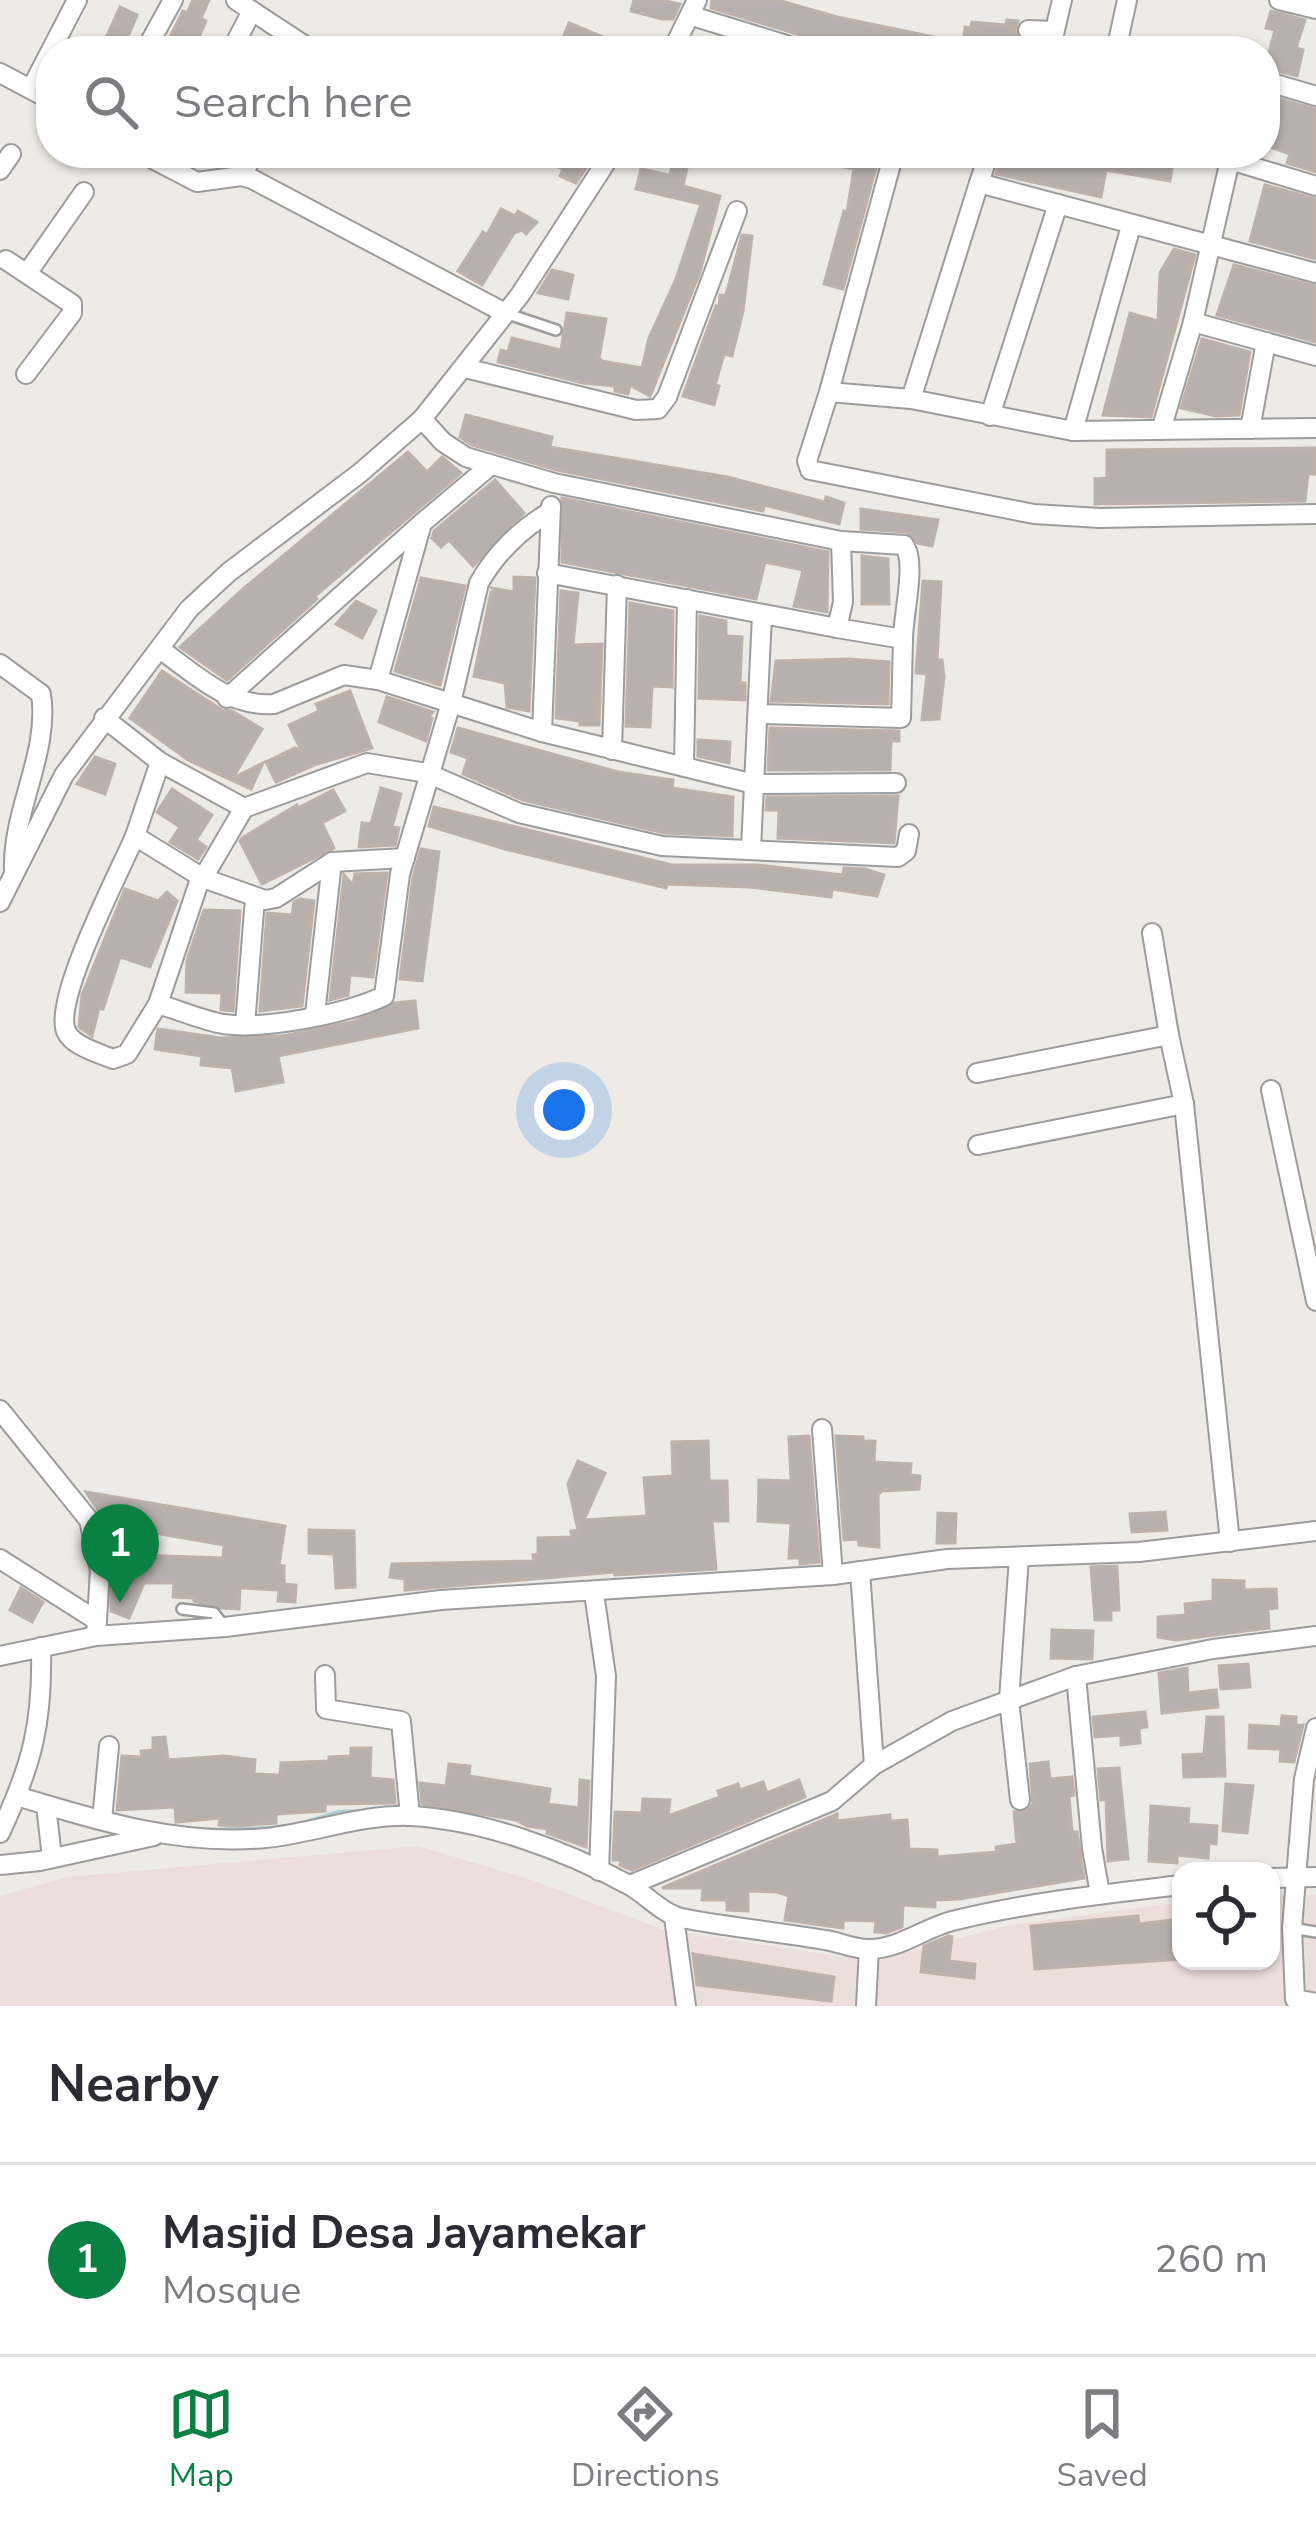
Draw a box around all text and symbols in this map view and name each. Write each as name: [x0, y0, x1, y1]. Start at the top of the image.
search box: [36, 36, 1280, 168]
icon: search: [78, 69, 144, 135]
text: Search here: [174, 72, 413, 133]
your location: [534, 1080, 594, 1140]
pin: 1: [81, 1504, 159, 1603]
map controls: [1172, 1862, 1280, 1970]
button: locate: [1172, 1862, 1280, 1970]
text: Nearby: [48, 2049, 219, 2119]
text: Masjid Desa Jayamekar: [162, 2203, 646, 2264]
text: 1: [75, 2233, 99, 2286]
text: 260 m: [1154, 2233, 1268, 2286]
text: Mosque: [162, 2264, 301, 2317]
tab: Map: [168, 2381, 234, 2498]
tab: Directions: [571, 2381, 720, 2498]
tab: Saved: [1056, 2381, 1148, 2498]

